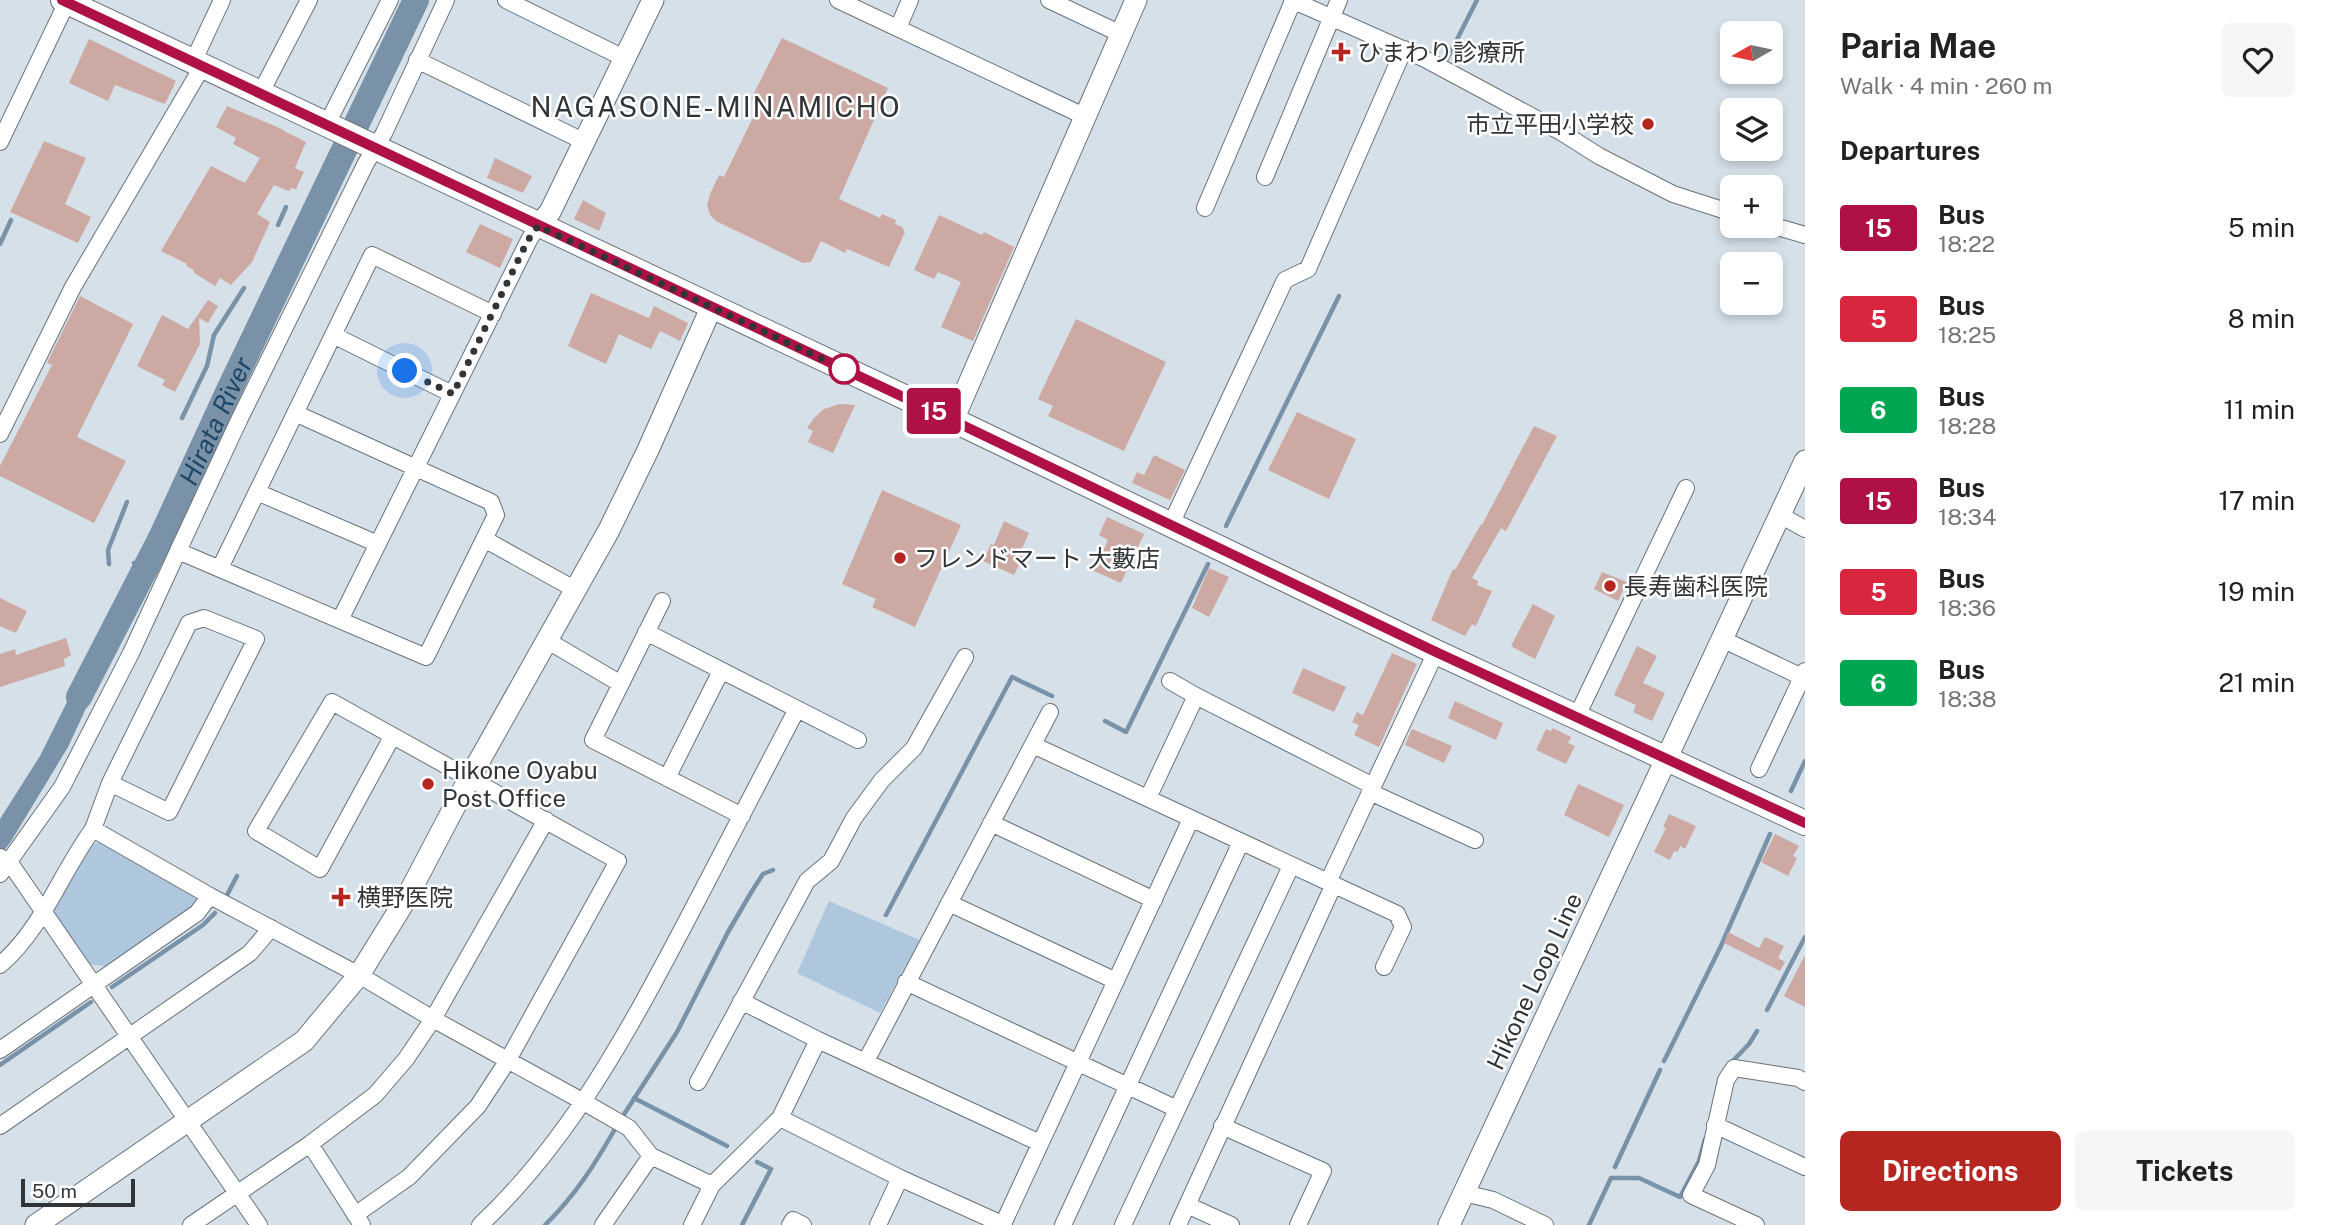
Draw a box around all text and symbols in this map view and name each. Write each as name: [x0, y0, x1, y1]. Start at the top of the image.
north arrow: [1720, 21, 1783, 84]
map controls: [1720, 21, 1783, 315]
button: heart: [2221, 23, 2295, 97]
text: Paria Mae: [1840, 27, 1996, 65]
place label: ひまわり診療所: [1357, 38, 1525, 66]
marker: ひまわり診療所: [1331, 42, 1351, 62]
text: Walk · 4 min · 260 m: [1840, 72, 2053, 99]
district label: NAGASONE-MINAMICHO: [530, 90, 902, 123]
button: layers: [1720, 98, 1783, 161]
place label: 市立平田小学校: [1466, 110, 1634, 138]
marker: 市立平田小学校: [1640, 116, 1656, 132]
text: Departures: [1840, 135, 1980, 166]
button: +: [1720, 175, 1783, 238]
text: Bus: [1938, 199, 1985, 230]
text: 5 min: [2228, 212, 2295, 243]
text: 15: [1865, 214, 1892, 242]
text: 18:22: [1938, 230, 1995, 257]
button: −: [1720, 252, 1783, 315]
text: Bus: [1938, 290, 1985, 321]
text: 8 min: [2228, 303, 2295, 334]
text: 5: [1870, 305, 1887, 333]
text: 18:25: [1938, 321, 1996, 348]
water label: Hirata River: [172, 351, 258, 490]
your location: [387, 353, 422, 388]
unlabelled marker: [829, 354, 859, 384]
text: Bus: [1938, 381, 1985, 412]
line badge: 15: [902, 388, 965, 434]
text: 11 min: [2223, 394, 2295, 425]
text: 6: [1871, 396, 1886, 424]
text: 15: [921, 397, 947, 425]
text: 18:28: [1938, 412, 1997, 439]
text: Bus: [1938, 472, 1985, 503]
text: 17 min: [2218, 485, 2295, 516]
text: 15: [1865, 487, 1892, 515]
text: 18:34: [1938, 503, 1996, 530]
place label: フレンドマート 大藪店: [914, 544, 1160, 572]
marker: フレンドマート 大藪店: [892, 550, 908, 566]
text: Bus: [1938, 563, 1985, 594]
place label: 長寿歯科医院: [1624, 572, 1768, 600]
text: 19 min: [2218, 576, 2295, 607]
marker: 長寿歯科医院: [1602, 578, 1618, 594]
text: 5: [1870, 578, 1887, 606]
text: 18:36: [1938, 594, 1996, 621]
text: Bus: [1938, 654, 1985, 685]
text: 21 min: [2219, 667, 2295, 698]
text: 6: [1871, 669, 1886, 697]
text: 18:38: [1938, 685, 1997, 712]
place label: Hikone Oyabu Post Office: [442, 756, 598, 812]
marker: Hikone Oyabu Post Office: [420, 776, 436, 792]
place label: 横野医院: [357, 883, 453, 911]
marker: 横野医院: [331, 887, 351, 907]
street label: Hikone Loop Line: [1481, 888, 1587, 1074]
button: Directions: [1840, 1131, 2061, 1211]
button: Tickets: [2075, 1131, 2295, 1211]
scale bar: [21, 1176, 135, 1208]
text: 50 m: [32, 1180, 77, 1202]

